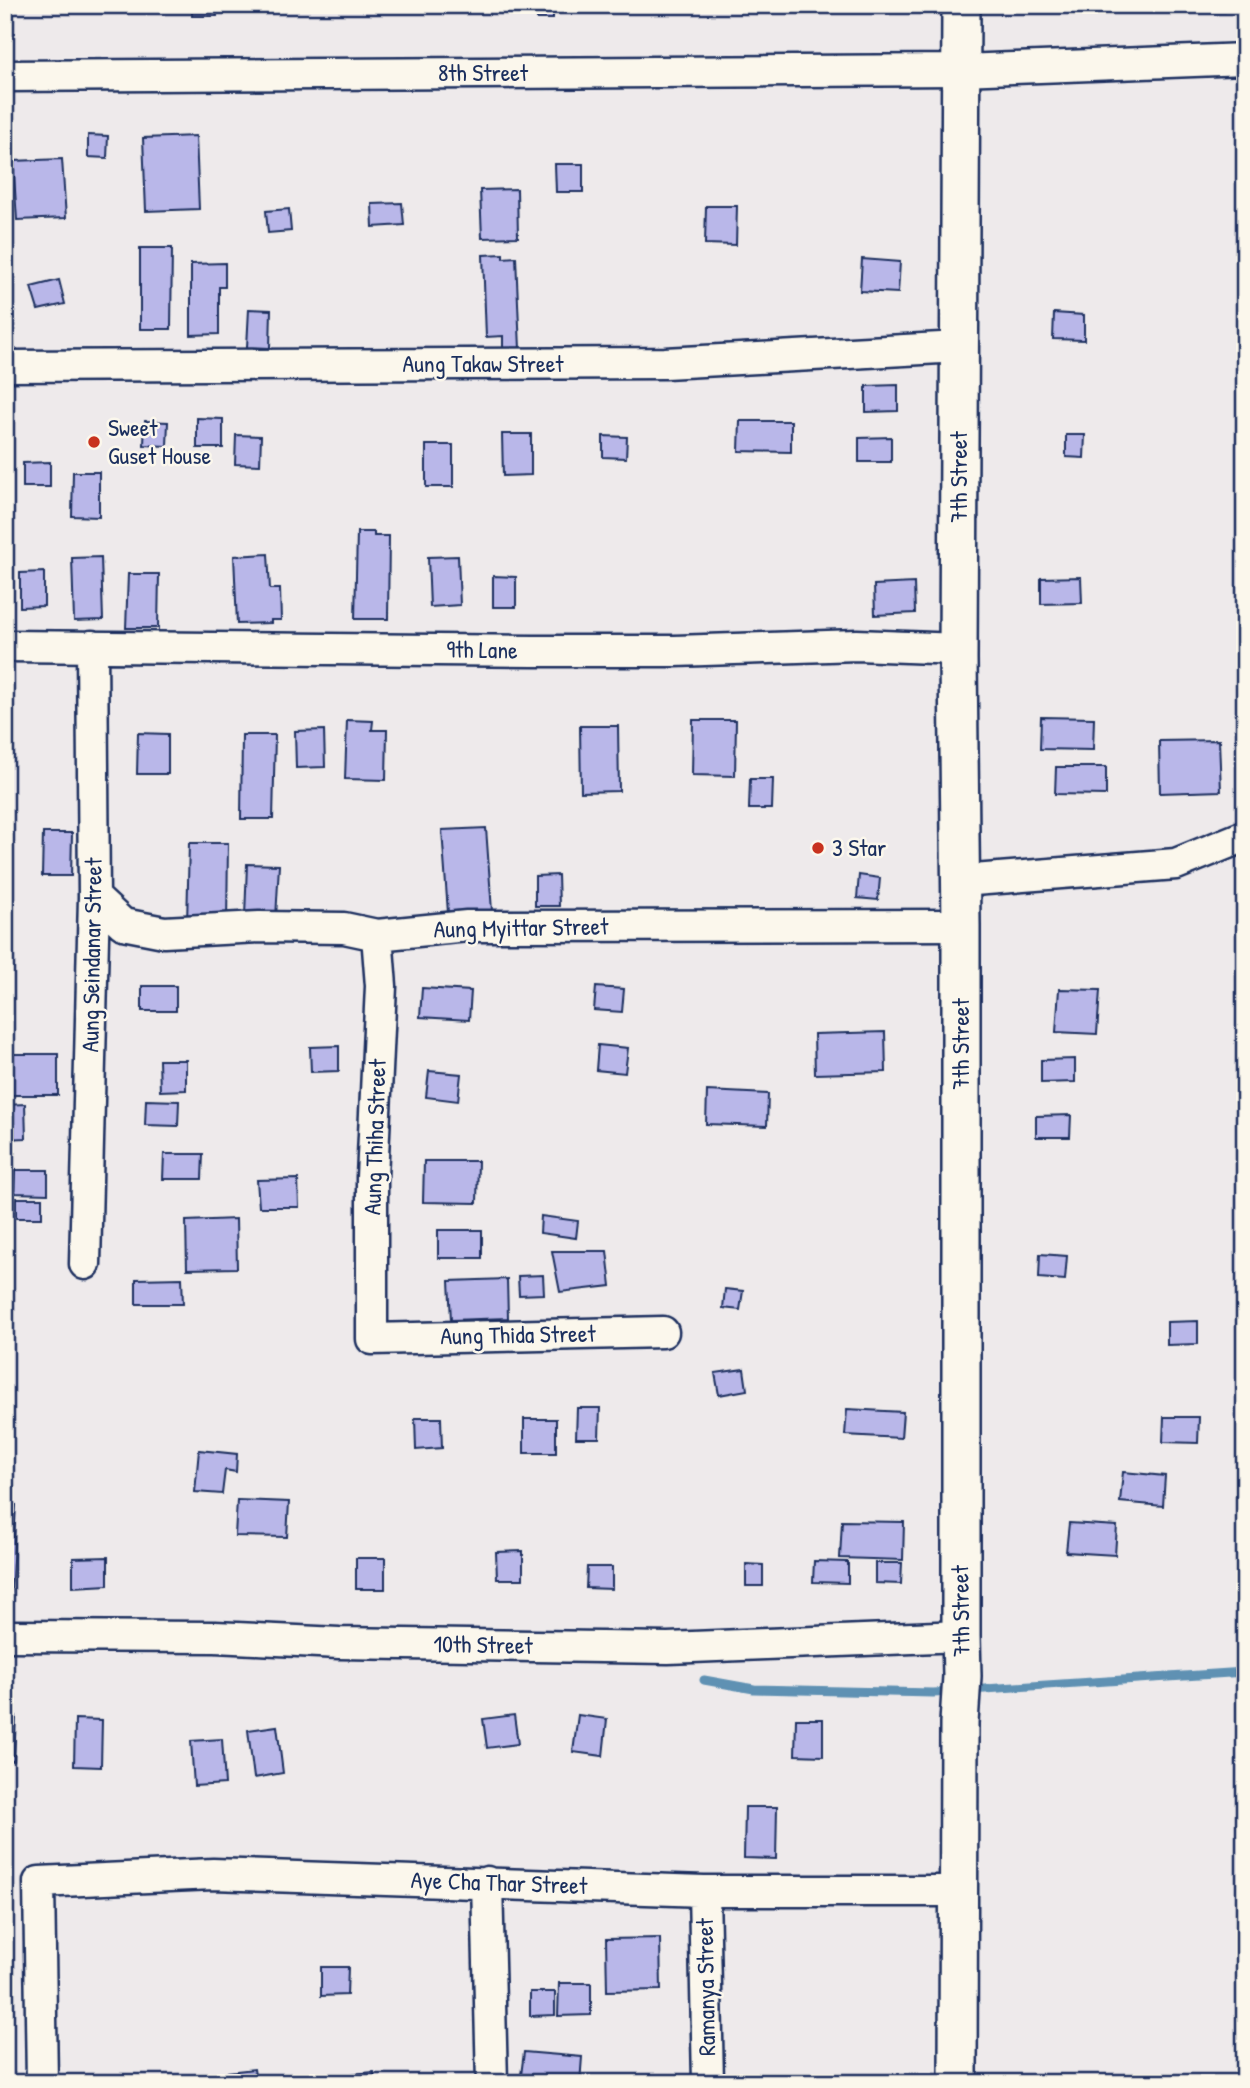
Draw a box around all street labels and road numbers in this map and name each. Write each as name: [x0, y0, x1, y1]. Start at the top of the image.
street label: 8th Street: [438, 56, 529, 88]
street label: Aung Takaw Street: [403, 347, 564, 379]
street label: 7th Street: [942, 430, 974, 523]
street label: 9th Lane: [446, 632, 518, 666]
street label: Aung Seindanar Street: [73, 857, 109, 1053]
street label: Aung Myittar Street: [433, 909, 609, 945]
street label: 7th Street: [944, 997, 976, 1090]
street label: Aung Thiha Street: [355, 1058, 393, 1215]
street label: Aung Thida Street: [440, 1317, 597, 1351]
street label: 7th Street: [943, 1564, 977, 1657]
street label: 10th Street: [433, 1627, 534, 1661]
street label: Aye Cha Thar Street: [410, 1863, 589, 1901]
street label: Ramanya Street: [688, 1917, 722, 2056]

